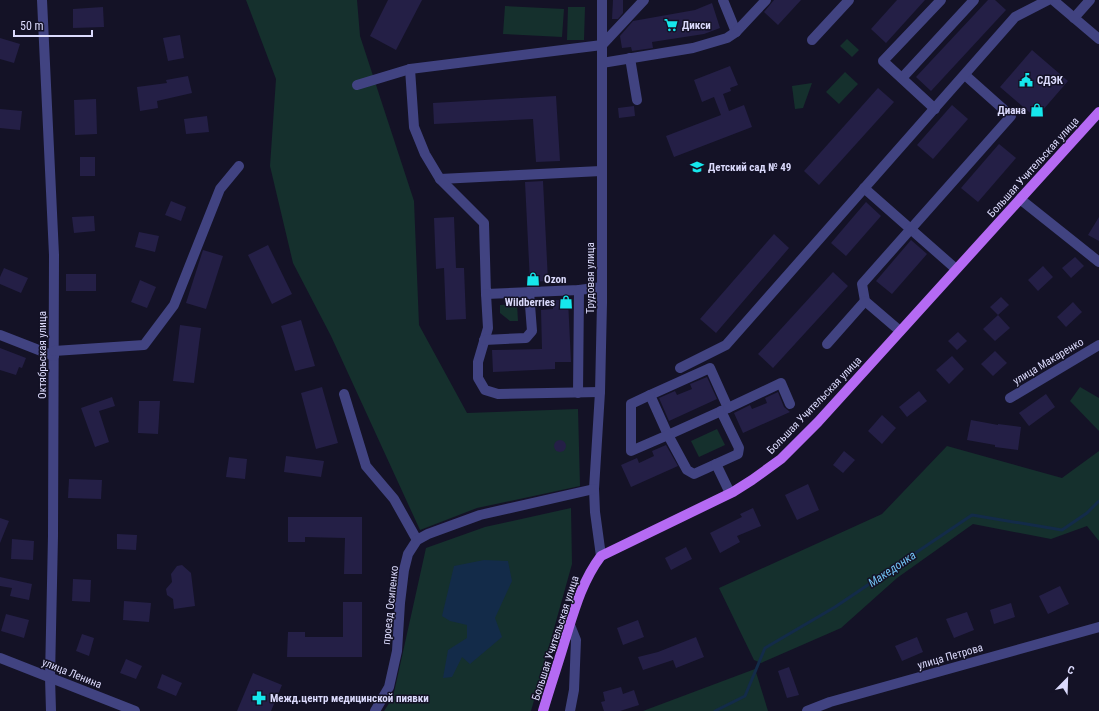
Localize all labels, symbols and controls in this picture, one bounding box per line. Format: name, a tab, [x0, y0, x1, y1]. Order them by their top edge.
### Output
scale bar	[14, 12, 92, 38]
supermarket icon: Дикси	[663, 17, 679, 33]
text: 50 m	[20, 19, 44, 33]
place label: Дикси	[682, 19, 711, 32]
public building icon: СДЭК	[1018, 72, 1034, 88]
place label: СДЭК	[1037, 74, 1064, 87]
shop icon: Диана	[1029, 102, 1045, 118]
place label: Диана	[997, 104, 1026, 117]
street label: Большая Учительская улица	[985, 115, 1082, 220]
school or university icon: Детский сад № 49	[689, 159, 705, 175]
place label: Детский сад № 49	[708, 161, 791, 174]
street label: Трудовая улица	[584, 242, 597, 314]
shop icon: Ozon	[525, 271, 541, 287]
place label: Ozon	[544, 273, 566, 286]
shop icon: Wildberries	[558, 294, 574, 310]
place label: Wildberries	[505, 296, 555, 309]
street label: Октябрьская улица	[36, 311, 49, 399]
street label: улица Макаренко	[1011, 335, 1086, 388]
street label: Большая Учительская улица	[764, 354, 864, 457]
water label: Македонка	[865, 548, 919, 590]
street label: проезд Осипенко	[380, 564, 401, 645]
street label: Большая Учительская улица	[529, 574, 582, 702]
street label: улица Петрова	[916, 641, 984, 672]
street label: улица Ленина	[40, 656, 104, 691]
north arrow	[1047, 659, 1087, 699]
text: С	[1065, 663, 1076, 677]
pharmacy icon: Межд.центр медицинской пиявки	[251, 690, 267, 706]
place label: Межд.центр медицинской пиявки	[270, 692, 429, 705]

